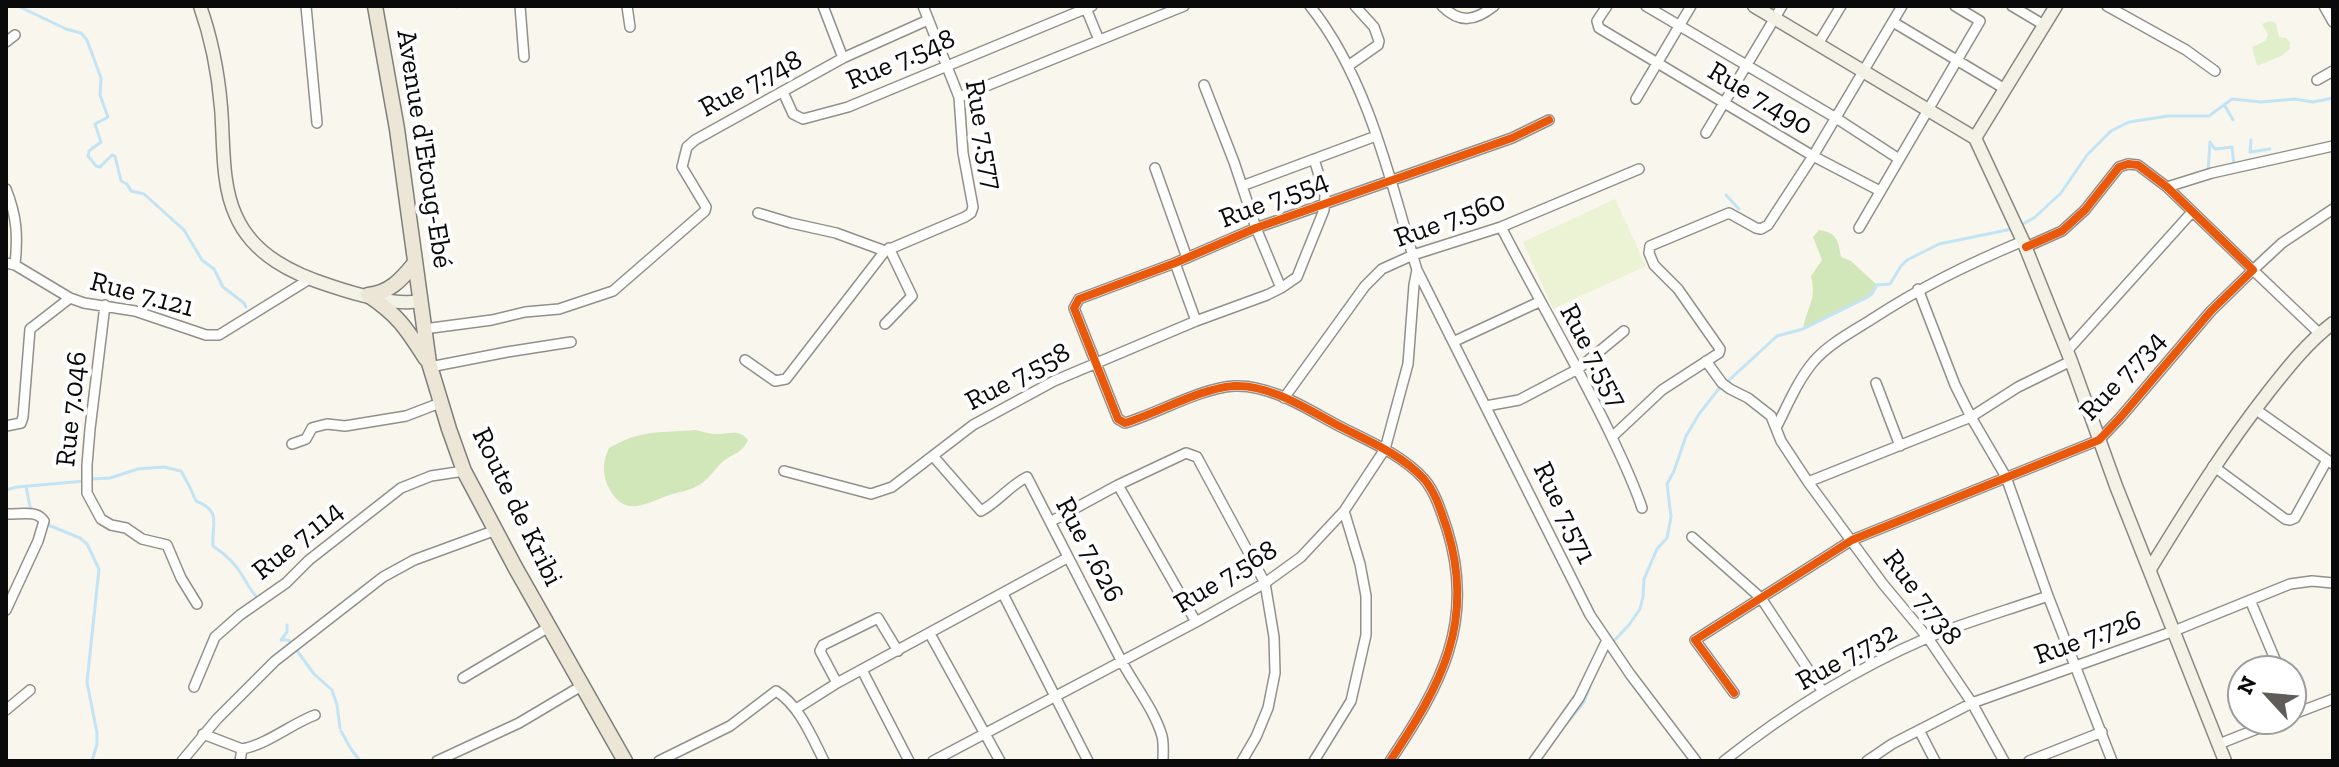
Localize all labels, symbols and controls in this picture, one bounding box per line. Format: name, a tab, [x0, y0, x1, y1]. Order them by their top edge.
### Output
street label: Rue 7.548	[842, 22, 960, 98]
street label: Avenue d'Etoug-Ebé	[389, 27, 459, 271]
street label: Rue 7.748	[694, 43, 808, 125]
street label: Rue 7.490	[1701, 55, 1819, 143]
street label: Rue 7.577	[957, 77, 1009, 193]
street label: Rue 7.554	[1215, 164, 1333, 236]
street label: Rue 7.560	[1390, 184, 1510, 256]
street label: Rue 7.121	[86, 265, 198, 325]
street label: Rue 7.557	[1552, 299, 1634, 413]
street label: Rue 7.734	[2073, 324, 2173, 428]
street label: Rue 7.558	[960, 335, 1076, 419]
street label: Rue 7.046	[49, 350, 95, 468]
street label: Route de Kribi	[464, 422, 570, 592]
street label: Rue 7.571	[1525, 457, 1603, 569]
street label: Rue 7.626	[1047, 492, 1131, 608]
street label: Rue 7.114	[246, 494, 350, 588]
street label: Rue 7.568	[1168, 533, 1284, 621]
street label: Rue 7.738	[1875, 544, 1969, 652]
street label: Rue 7.726	[2030, 603, 2146, 673]
street label: Rue 7.732	[1791, 616, 1903, 698]
north arrow	[2227, 655, 2307, 735]
text: N	[2231, 672, 2263, 699]

